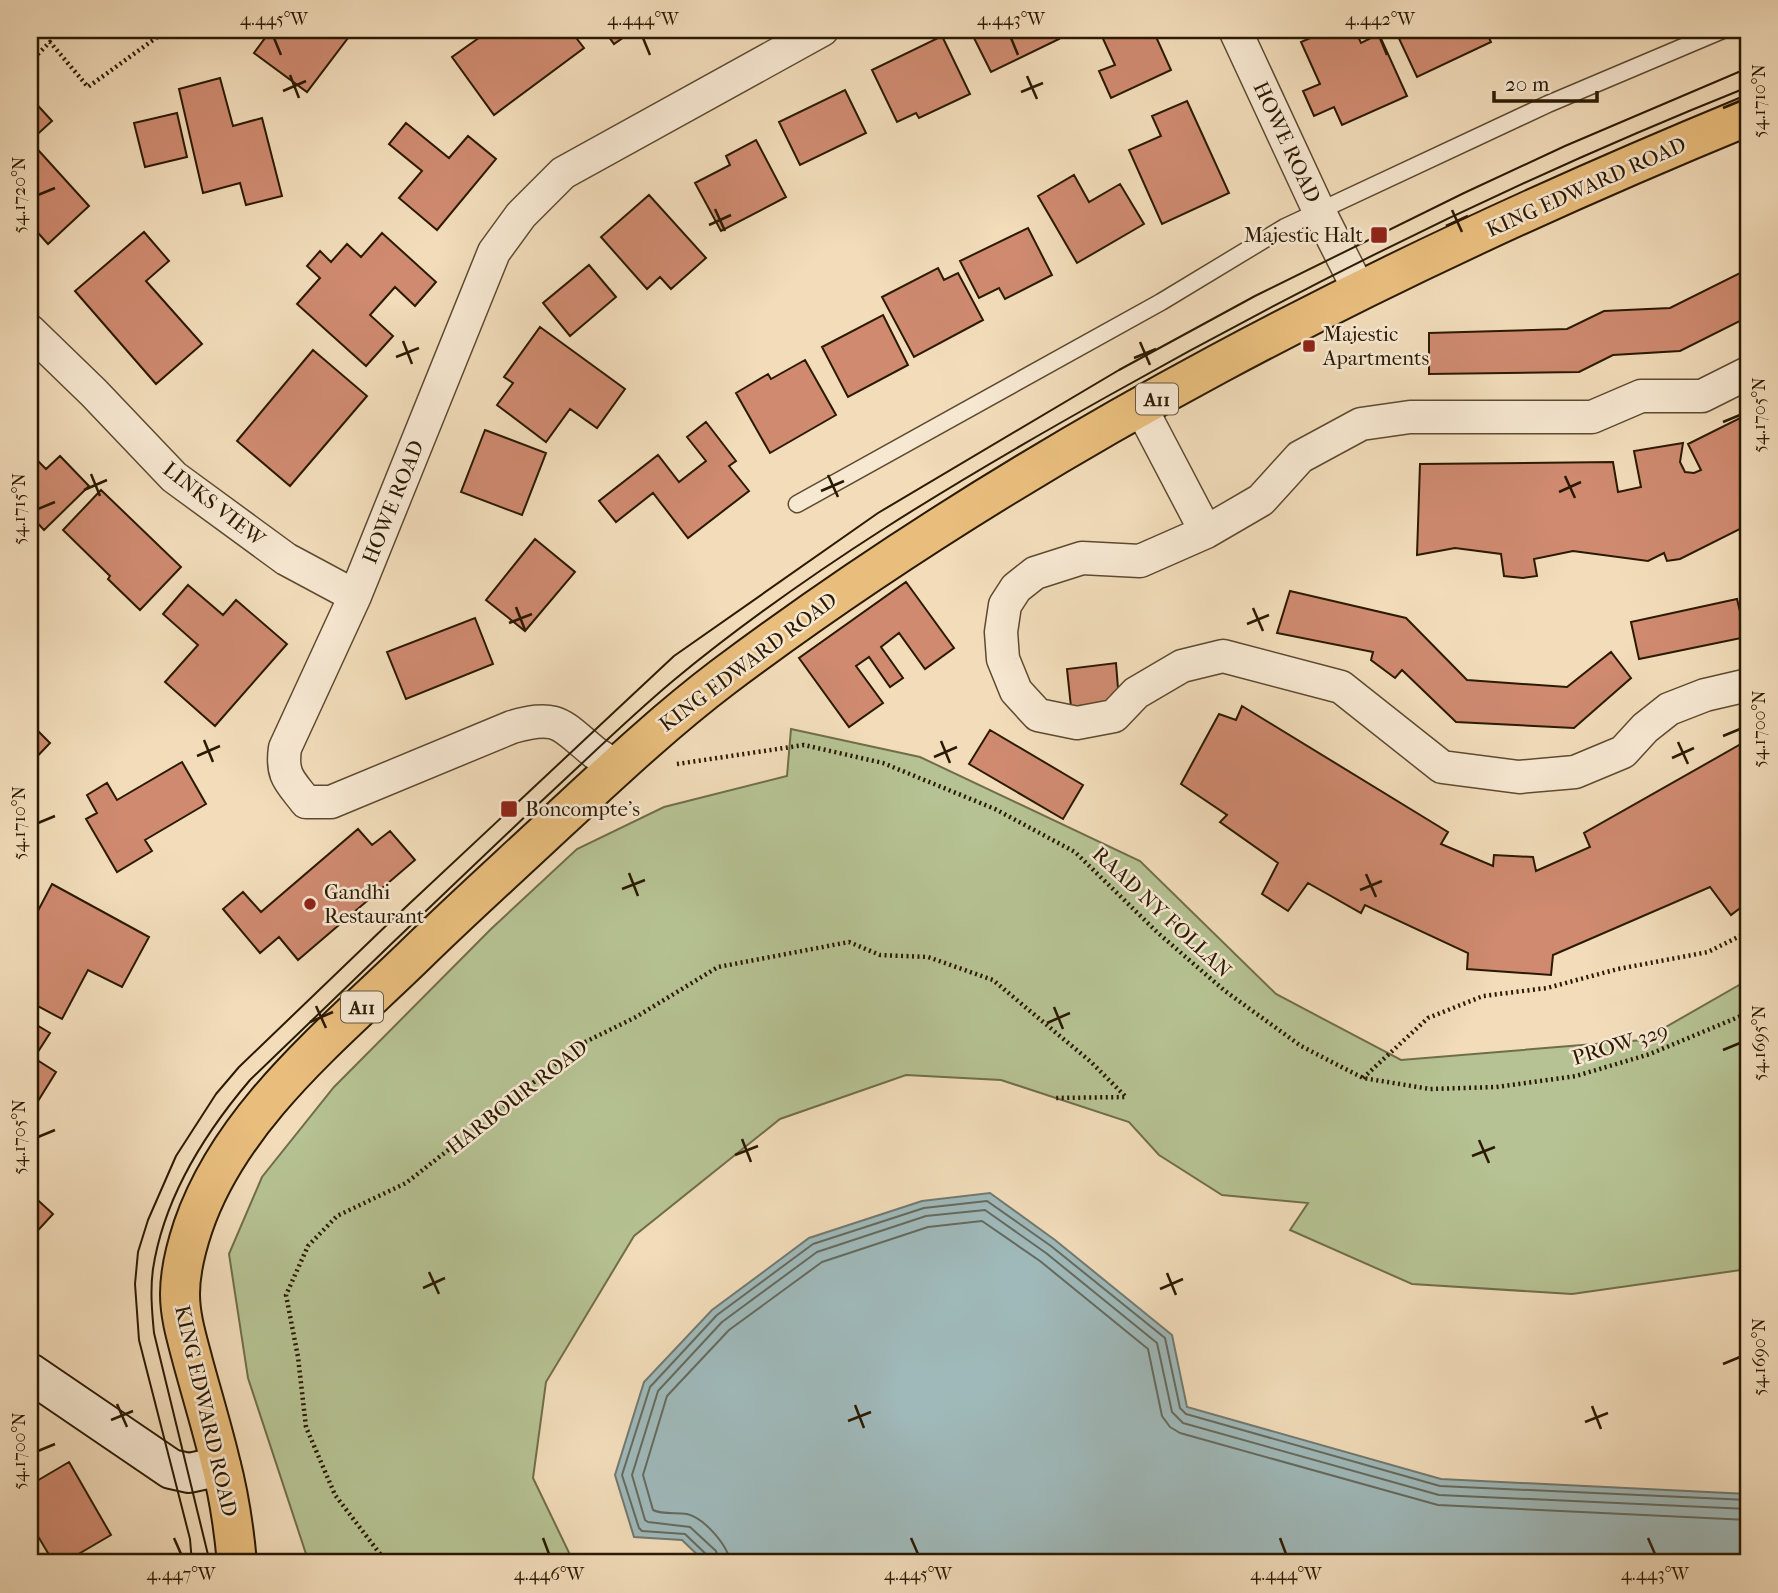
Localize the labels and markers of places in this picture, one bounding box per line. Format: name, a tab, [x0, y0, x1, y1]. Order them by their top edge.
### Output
place label: Majestic Halt	[1244, 223, 1363, 247]
marker: Majestic Halt	[1369, 225, 1389, 245]
place label: Majestic Apartments	[1322, 322, 1430, 370]
marker: Majestic Apartments	[1301, 338, 1317, 354]
place label: Boncompte's	[525, 797, 640, 821]
marker: Boncompte's	[499, 799, 519, 819]
place label: Gandhi Restaurant	[324, 880, 425, 928]
marker: Gandhi Restaurant	[302, 896, 318, 912]

